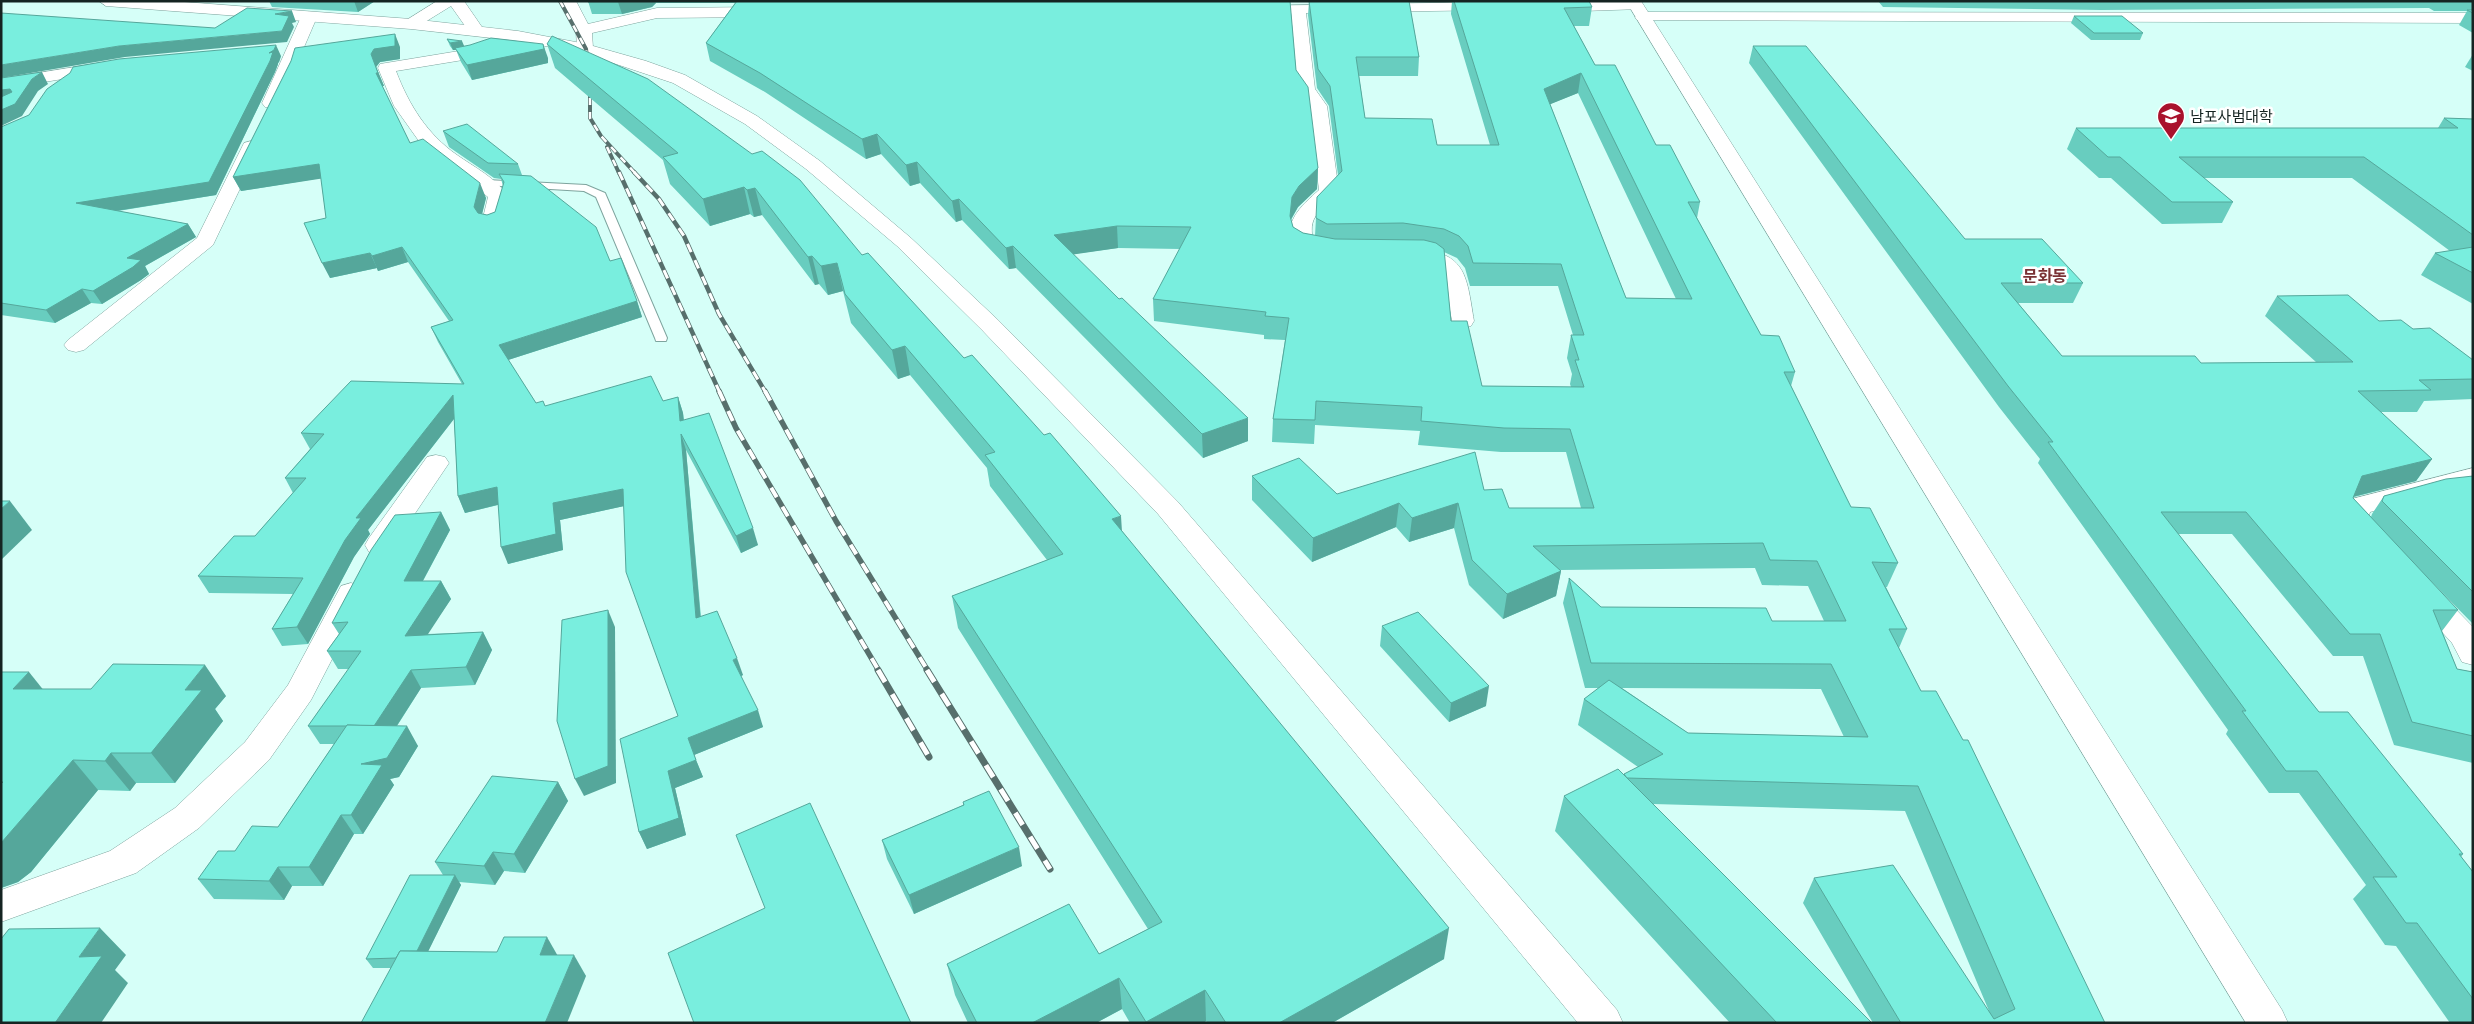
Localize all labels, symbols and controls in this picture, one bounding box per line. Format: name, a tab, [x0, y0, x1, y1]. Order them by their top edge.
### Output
school or university icon: 남포사범대학	[2156, 101, 2186, 140]
place label: 남포사범대학	[2190, 107, 2273, 125]
district label: 문화동	[2023, 266, 2067, 285]

